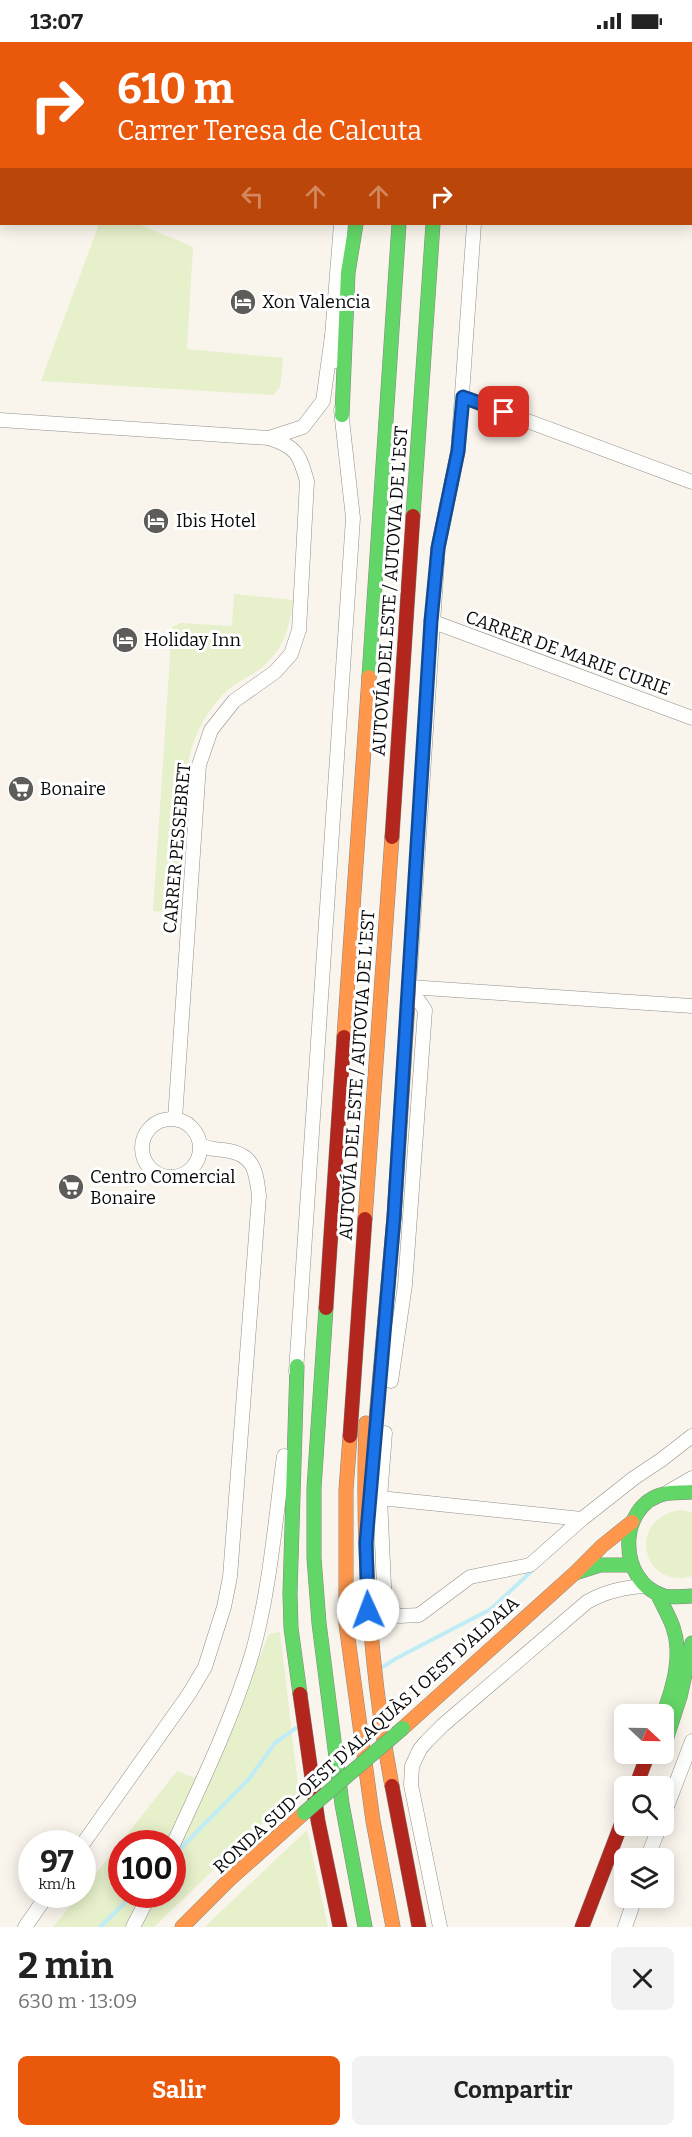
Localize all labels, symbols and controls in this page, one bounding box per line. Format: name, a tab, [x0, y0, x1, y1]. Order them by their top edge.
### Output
text: 13:07	[30, 8, 83, 35]
text: 610 m	[117, 64, 234, 114]
icon: right	[18, 66, 96, 144]
text: Carrer Teresa de Calcuta	[117, 115, 422, 147]
icon: left	[236, 180, 269, 213]
icon: ahead	[299, 180, 332, 213]
icon: ahead	[362, 180, 395, 213]
icon: right	[425, 180, 458, 213]
hotel icon: Xon Valencia	[228, 287, 258, 317]
place label: Xon Valencia	[262, 291, 370, 313]
pin	[478, 386, 529, 437]
icon: arrive	[487, 395, 520, 428]
street label: AUTOVÍA DEL ESTE / AUTOVIA DE L'EST	[366, 425, 413, 757]
hotel icon: Ibis Hotel	[141, 506, 171, 536]
place label: Ibis Hotel	[176, 510, 256, 532]
street label: CARRER DE MARIE CURIE	[463, 606, 673, 700]
hotel icon: Holiday Inn	[110, 625, 140, 655]
place label: Holiday Inn	[144, 629, 242, 651]
street label: CARRER PESSEBRET	[159, 761, 195, 934]
supermarket icon: Bonaire	[6, 774, 36, 804]
place label: Bonaire	[40, 778, 106, 800]
street label: AUTOVÍA DEL ESTE / AUTOVIA DE L'EST	[333, 909, 380, 1241]
place label: Centro Comercial Bonaire	[90, 1166, 236, 1209]
supermarket icon: Centro Comercial Bonaire	[56, 1172, 86, 1202]
position arrow	[336, 1578, 400, 1642]
street label: RONDA SUD-OEST D'ALAQUÀS I OEST D'ALDAIA	[209, 1592, 523, 1878]
north arrow	[614, 1704, 674, 1764]
map controls	[614, 1704, 674, 1908]
button: search	[614, 1776, 674, 1836]
speed limit sign: 100	[108, 1830, 186, 1908]
text: 97	[40, 1844, 74, 1880]
button: layers	[614, 1848, 674, 1908]
text: km/h	[38, 1875, 76, 1893]
text: 2 min	[18, 1944, 114, 1988]
button: close	[611, 1947, 674, 2010]
text: 630 m · 13:09	[18, 1989, 137, 2013]
button: Salir	[18, 2056, 340, 2125]
button: Compartir	[352, 2056, 674, 2125]

